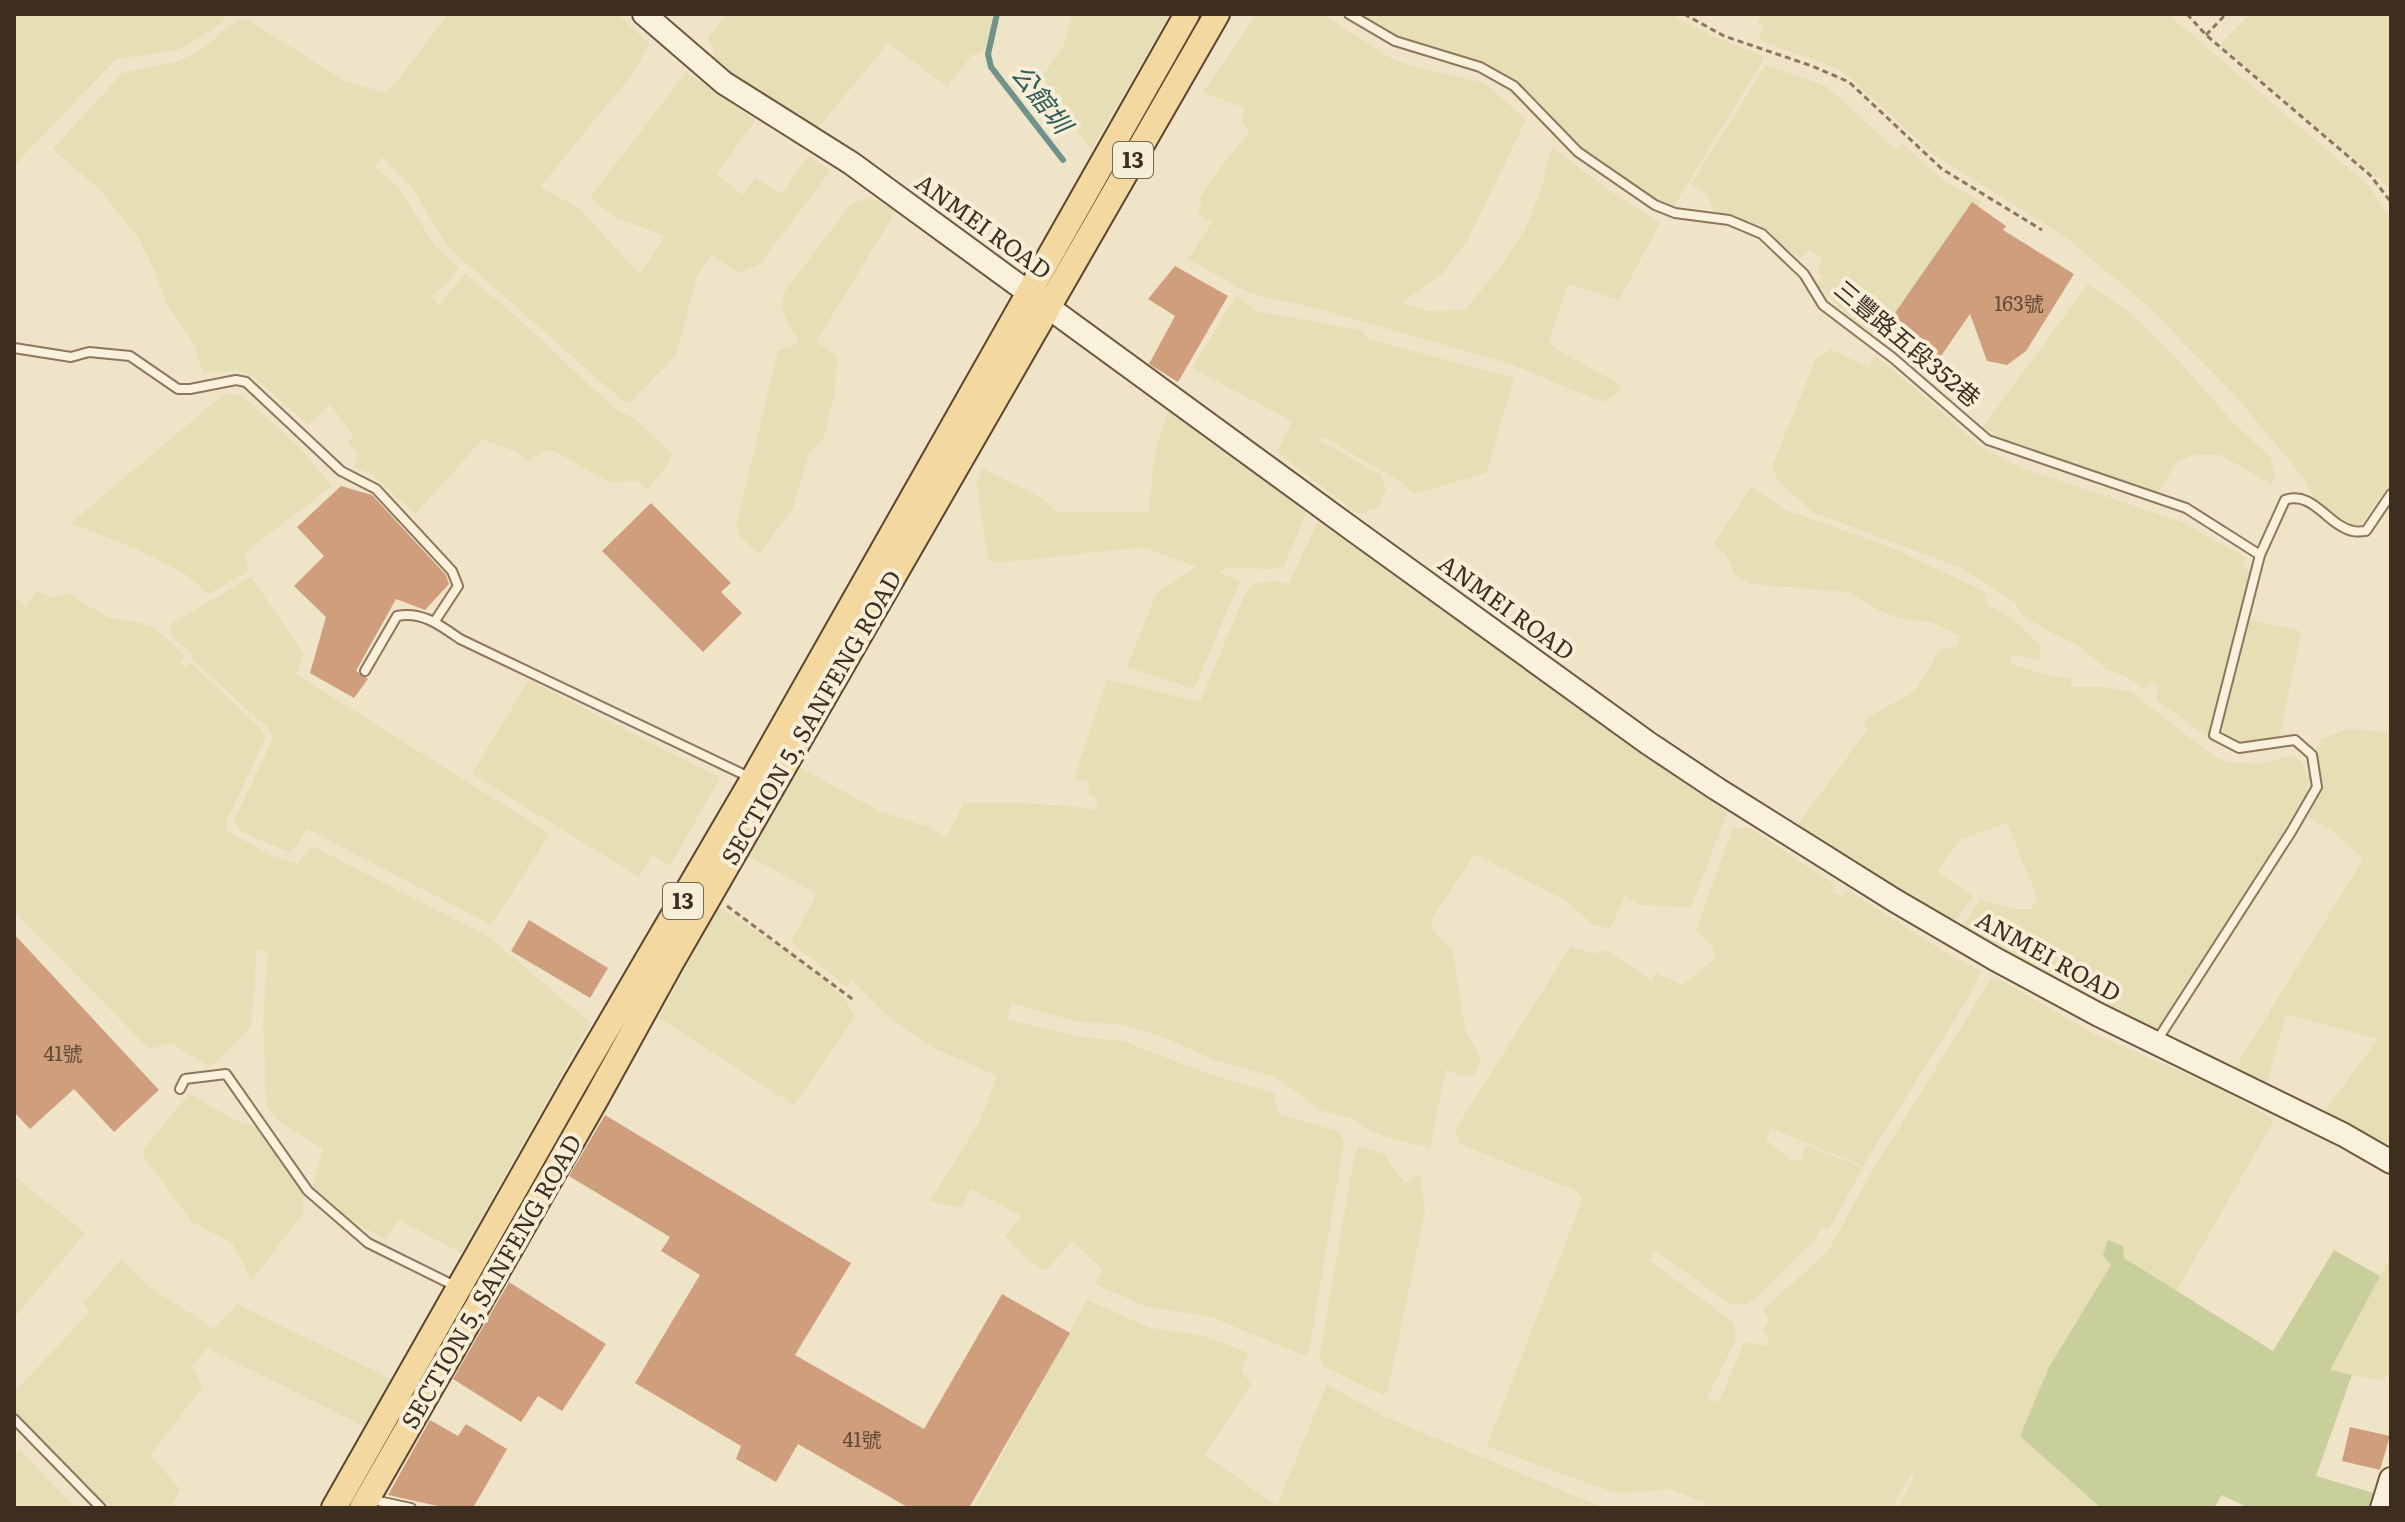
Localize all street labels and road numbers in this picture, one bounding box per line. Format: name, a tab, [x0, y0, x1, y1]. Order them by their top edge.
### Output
road number: 13	[1113, 142, 1153, 178]
street label: ANMEI ROAD	[909, 164, 1060, 286]
street label: 三豐路五段352巷	[1828, 271, 1989, 414]
street label: ANMEI ROAD	[1432, 545, 1583, 667]
street label: SECTION 5, SANFENG ROAD	[711, 563, 909, 871]
road number: 13	[663, 883, 703, 919]
street label: ANMEI ROAD	[1970, 901, 2128, 1009]
street label: SECTION 5, SANFENG ROAD	[391, 1127, 589, 1435]

